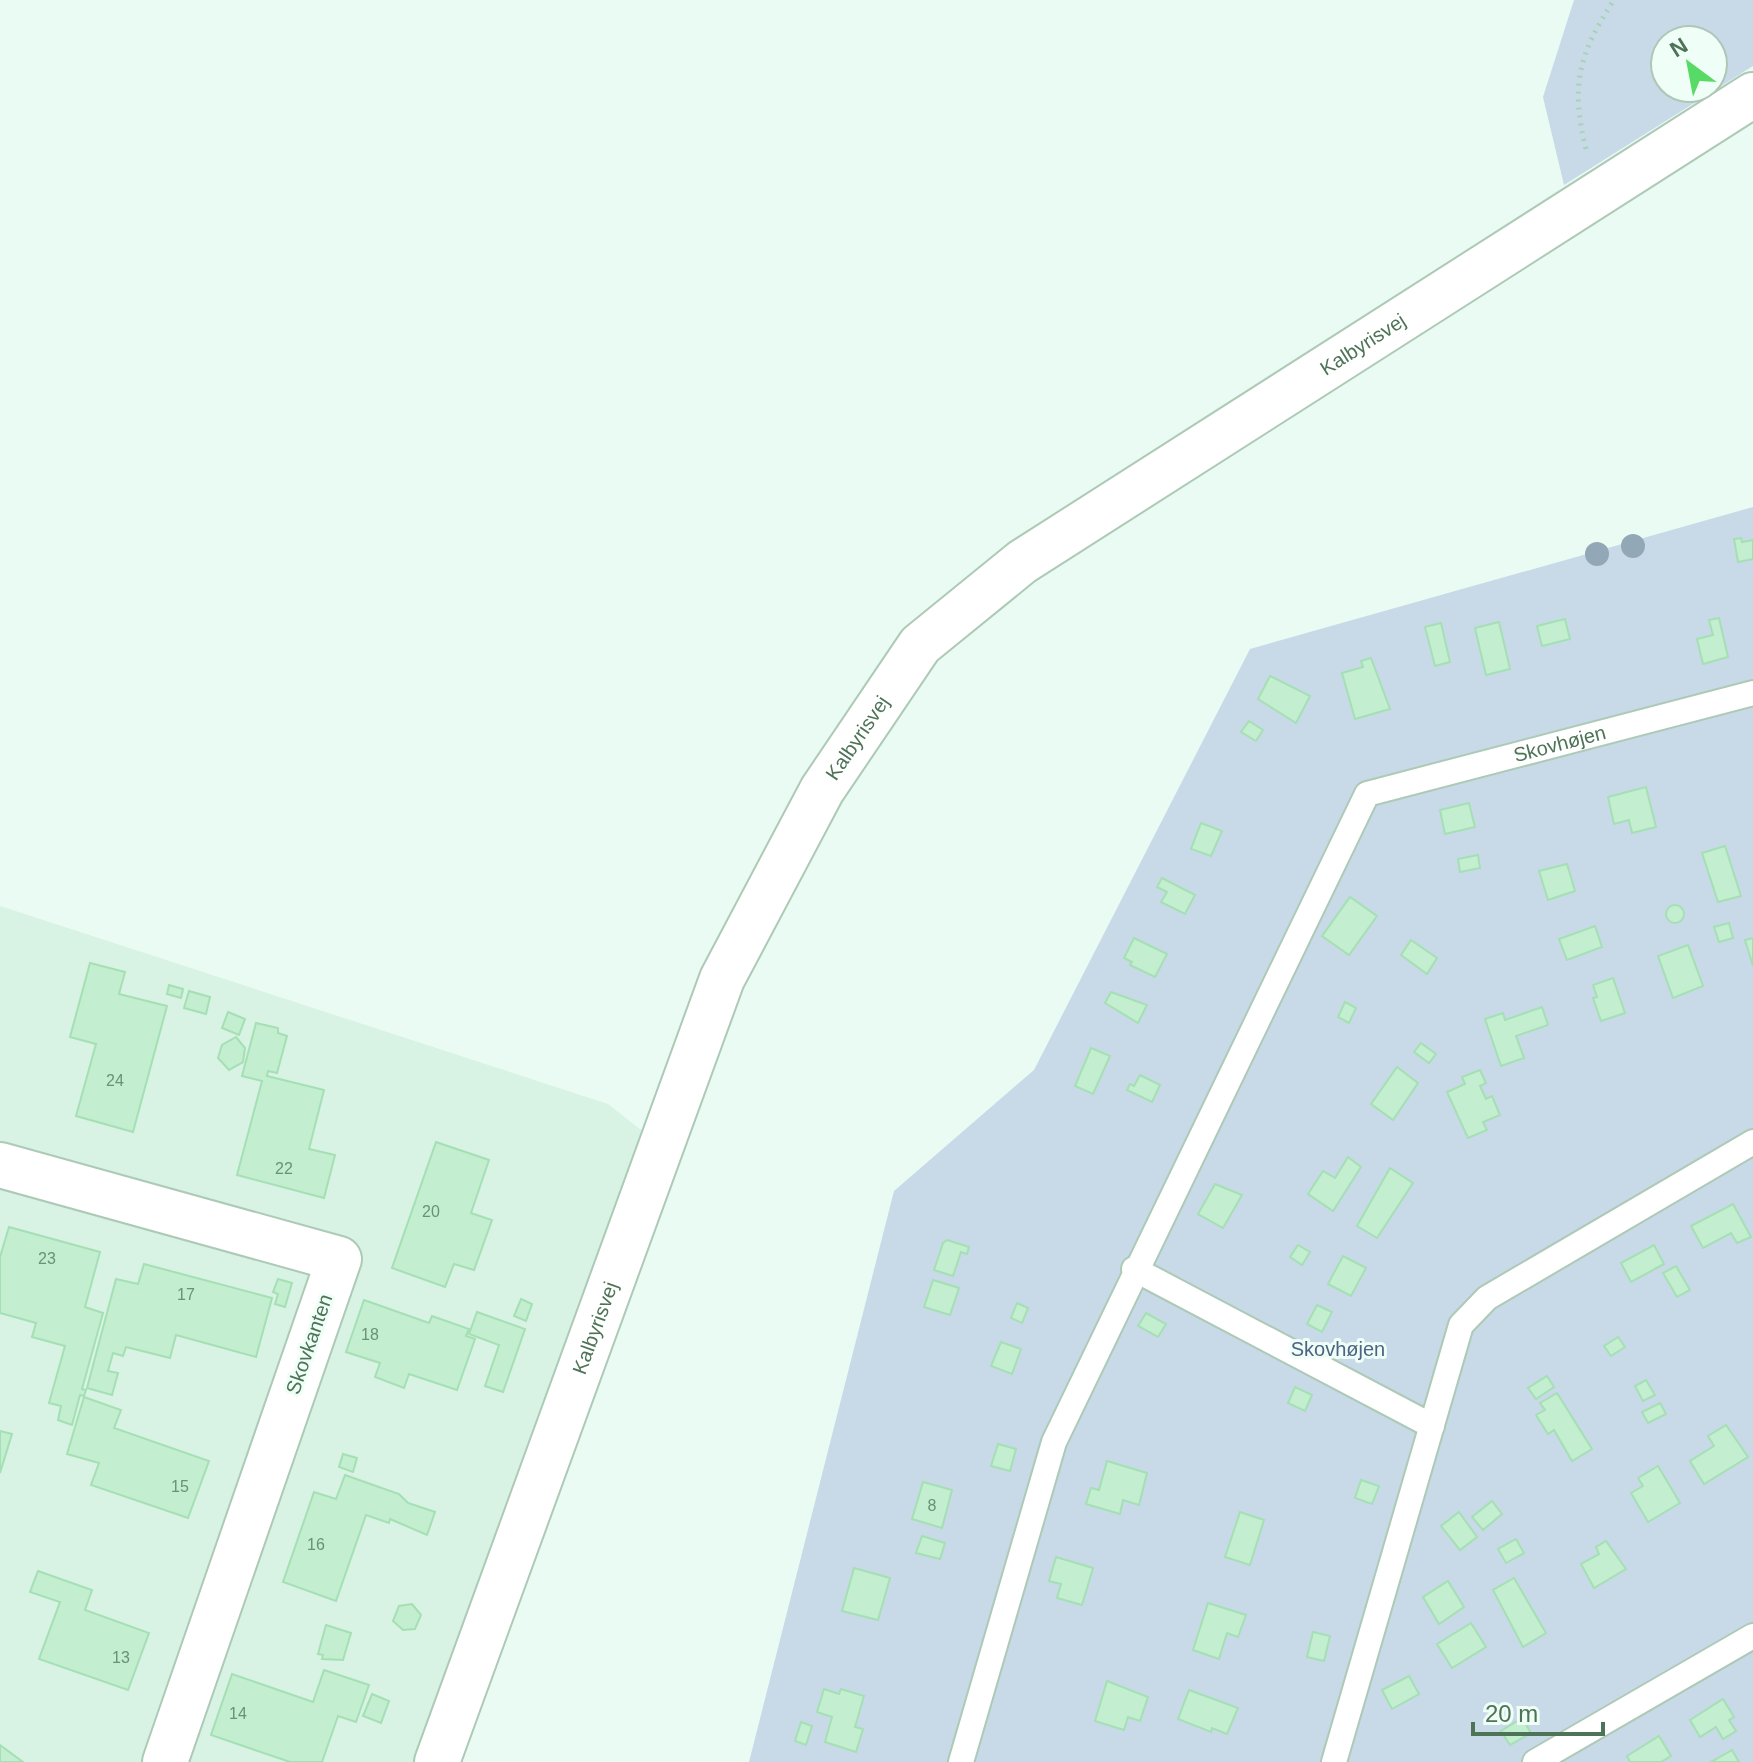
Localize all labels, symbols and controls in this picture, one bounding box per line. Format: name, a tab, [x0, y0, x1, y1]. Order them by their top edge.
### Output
north arrow	[1649, 24, 1729, 104]
text: N	[1665, 33, 1692, 62]
street label: Kalbyrisvej	[1316, 309, 1409, 380]
street label: Kalbyrisvej	[821, 692, 893, 784]
street label: Skovhøjen	[1511, 721, 1608, 766]
house number: 24	[106, 1072, 124, 1089]
house number: 22	[275, 1160, 293, 1177]
house number: 20	[422, 1203, 440, 1220]
house number: 23	[38, 1250, 56, 1267]
street label: Kalbyrisvej	[568, 1279, 622, 1377]
house number: 17	[177, 1286, 195, 1303]
street label: Skovkanten	[282, 1291, 336, 1397]
house number: 18	[361, 1326, 379, 1343]
park label: Skovhøjen	[1291, 1338, 1385, 1360]
house number: 15	[171, 1478, 189, 1495]
house number: 8	[928, 1497, 937, 1514]
house number: 16	[307, 1536, 325, 1553]
house number: 13	[112, 1649, 130, 1666]
scale bar	[1473, 1686, 1603, 1736]
text: 20 m	[1485, 1700, 1538, 1727]
house number: 14	[229, 1705, 247, 1722]

